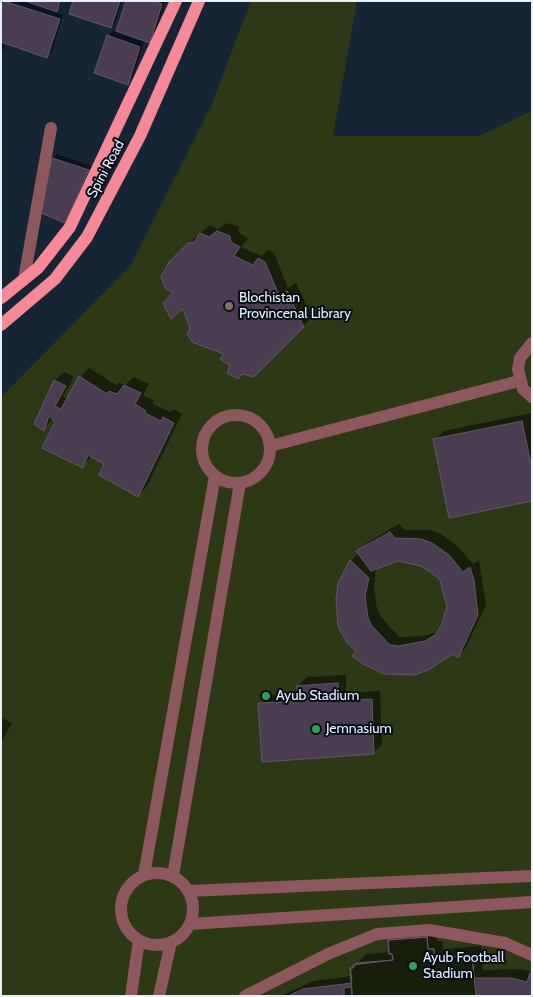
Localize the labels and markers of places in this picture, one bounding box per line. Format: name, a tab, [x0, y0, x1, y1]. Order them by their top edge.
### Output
place label: Blochistan Provincenal Library	[239, 290, 351, 322]
marker: Blochistan Provincenal Library	[223, 300, 235, 312]
place label: Ayub Stadium	[276, 688, 359, 704]
marker: Ayub Stadium	[260, 690, 272, 702]
place label: Jemnasium	[326, 721, 392, 737]
marker: Jemnasium	[310, 723, 322, 735]
place label: Ayub Football Stadium	[423, 950, 504, 982]
marker: Ayub Football Stadium	[407, 960, 419, 972]

